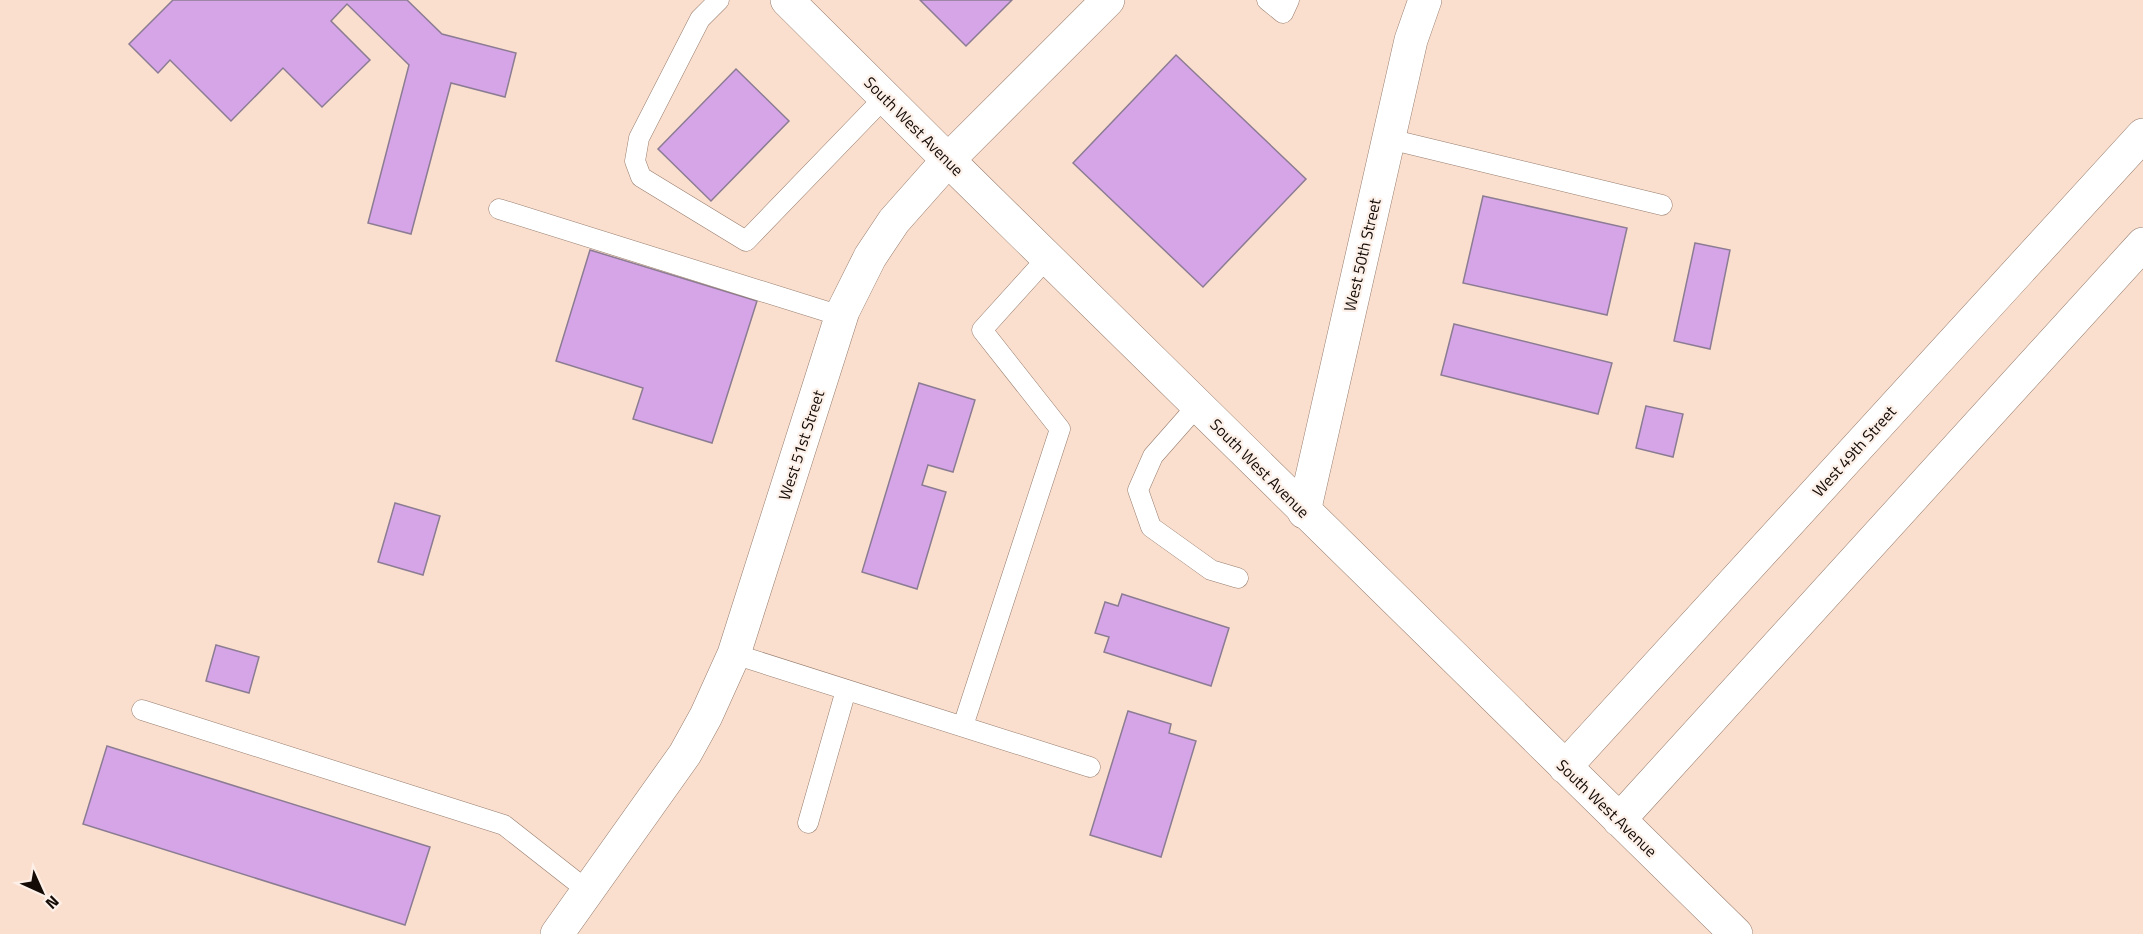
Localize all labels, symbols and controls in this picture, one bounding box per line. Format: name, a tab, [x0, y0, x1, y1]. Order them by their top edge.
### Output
street label: South West Avenue	[859, 71, 969, 181]
street label: West 50th Street	[1337, 196, 1387, 314]
street label: West 51st Street	[772, 387, 830, 503]
street label: West 49th Street	[1806, 400, 1902, 502]
street label: South West Avenue	[1205, 413, 1315, 523]
street label: South West Avenue	[1551, 754, 1663, 862]
north arrow	[12, 862, 72, 922]
text: N	[40, 890, 65, 915]

